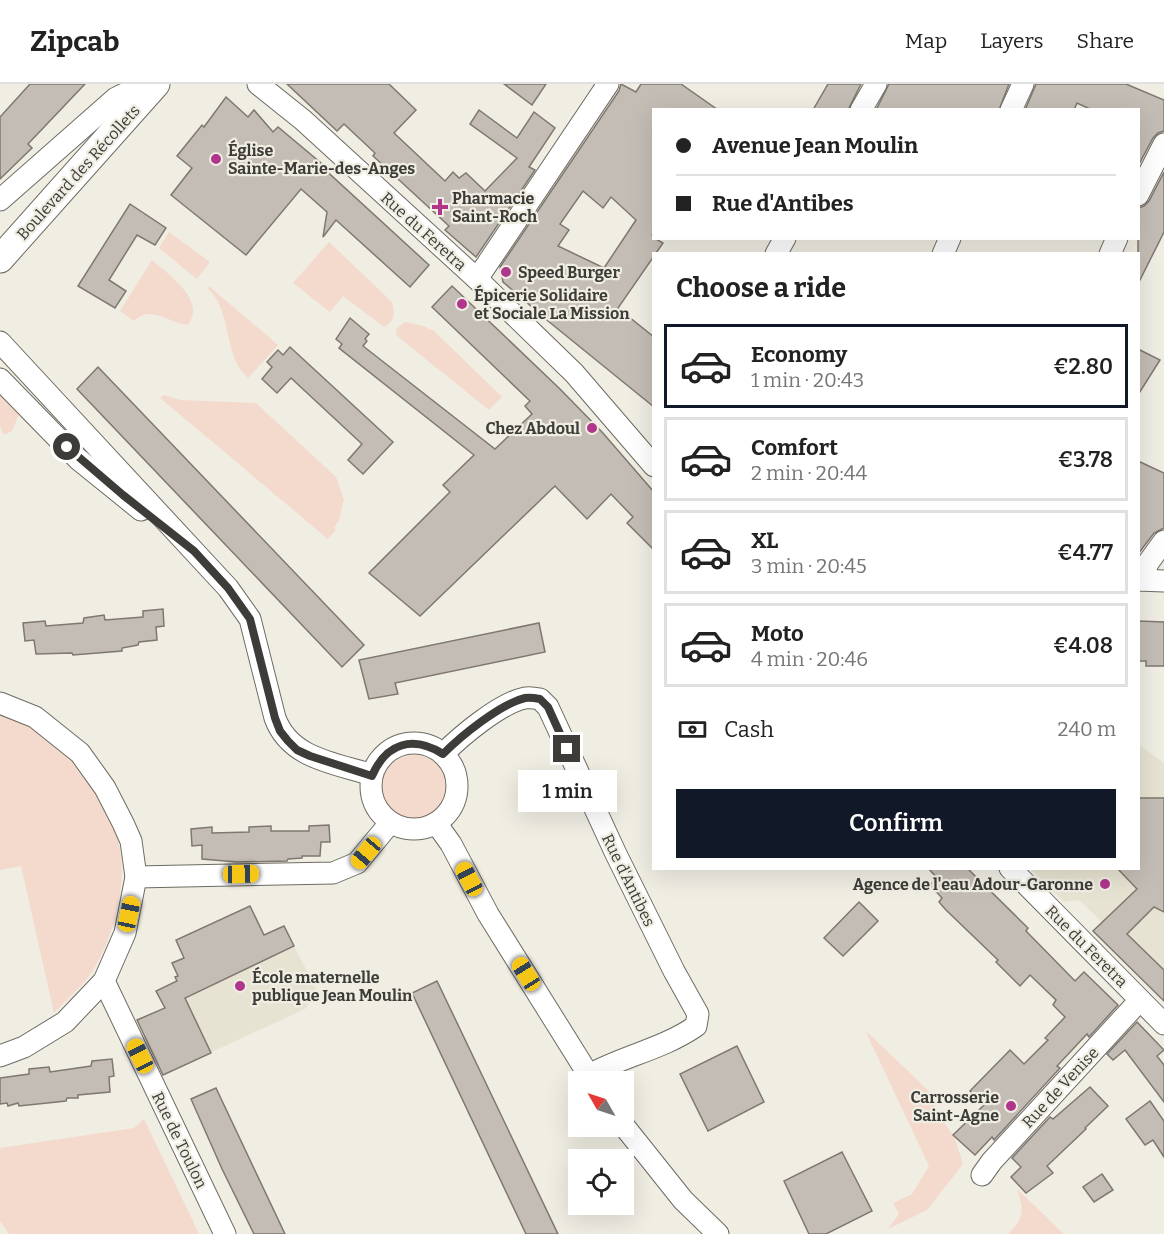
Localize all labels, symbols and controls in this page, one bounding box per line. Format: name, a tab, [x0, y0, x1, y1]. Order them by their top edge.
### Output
text: Zipcab	[30, 25, 119, 58]
text: Map	[905, 28, 947, 54]
text: Layers	[980, 28, 1044, 54]
text: Share	[1077, 28, 1134, 54]
street label: Boulevard des Récollets	[13, 101, 144, 244]
text: Avenue Jean Moulin	[712, 132, 918, 159]
place label: Église Sainte-Marie-des-Anges	[228, 139, 415, 178]
marker: Église Sainte-Marie-des-Anges	[209, 152, 223, 166]
street label: Rue du Feretra	[377, 188, 470, 275]
place label: Pharmacie Saint-Roch	[452, 189, 537, 226]
text: Rue d'Antibes	[712, 190, 854, 217]
marker: Pharmacie Saint-Roch	[433, 200, 447, 214]
place label: Speed Burger	[518, 263, 620, 282]
marker: Speed Burger	[499, 265, 513, 279]
text: Choose a ride	[676, 272, 846, 304]
place label: Épicerie Solidaire et Sociale La Mission	[474, 284, 630, 323]
marker: Épicerie Solidaire et Sociale La Mission	[455, 297, 469, 311]
icon: car	[679, 339, 733, 393]
text: Economy	[751, 341, 847, 368]
text: €2.80	[1053, 353, 1113, 380]
text: 1 min · 20:43	[751, 368, 864, 392]
place label: Chez Abdoul	[486, 419, 580, 438]
marker: Chez Abdoul	[585, 421, 599, 435]
icon: car	[679, 432, 733, 486]
route start	[53, 433, 80, 460]
text: Comfort	[751, 434, 838, 461]
text: €3.78	[1058, 446, 1113, 473]
text: 2 min · 20:44	[751, 461, 867, 485]
icon: car	[679, 525, 733, 579]
text: XL	[751, 527, 778, 554]
text: €4.77	[1057, 539, 1113, 566]
text: 3 min · 20:45	[751, 554, 867, 578]
icon: car	[679, 618, 733, 672]
text: Moto	[751, 620, 804, 647]
text: €4.08	[1053, 632, 1113, 659]
text: 4 min · 20:46	[751, 647, 868, 671]
icon: cash	[676, 713, 709, 746]
text: Cash	[724, 716, 774, 743]
text: 240 m	[1058, 717, 1116, 741]
route end	[553, 735, 580, 762]
callout: 1 min	[518, 770, 616, 812]
text: 1 min	[542, 779, 593, 803]
button: Confirm	[676, 789, 1116, 858]
street label: Rue d'Antibes	[598, 831, 659, 930]
car	[348, 833, 384, 873]
car	[453, 859, 485, 899]
car	[223, 865, 259, 883]
place label: Agence de l'eau Adour-Garonne	[853, 875, 1093, 894]
marker: Agence de l'eau Adour-Garonne	[1098, 877, 1112, 891]
car	[116, 895, 142, 933]
street label: Rue du Feretra	[1042, 901, 1132, 992]
car	[509, 954, 543, 994]
place label: École maternelle publique Jean Moulin	[252, 966, 413, 1005]
marker: École maternelle publique Jean Moulin	[233, 979, 247, 993]
car	[124, 1036, 156, 1076]
street label: Rue de Venise	[1018, 1043, 1103, 1132]
north arrow	[568, 1071, 634, 1137]
map controls	[568, 1071, 634, 1215]
place label: Carrosserie Saint-Agne	[910, 1088, 999, 1125]
street label: Rue de Toulon	[148, 1089, 211, 1192]
marker: Carrosserie Saint-Agne	[1004, 1099, 1018, 1113]
button: locate	[568, 1149, 634, 1215]

